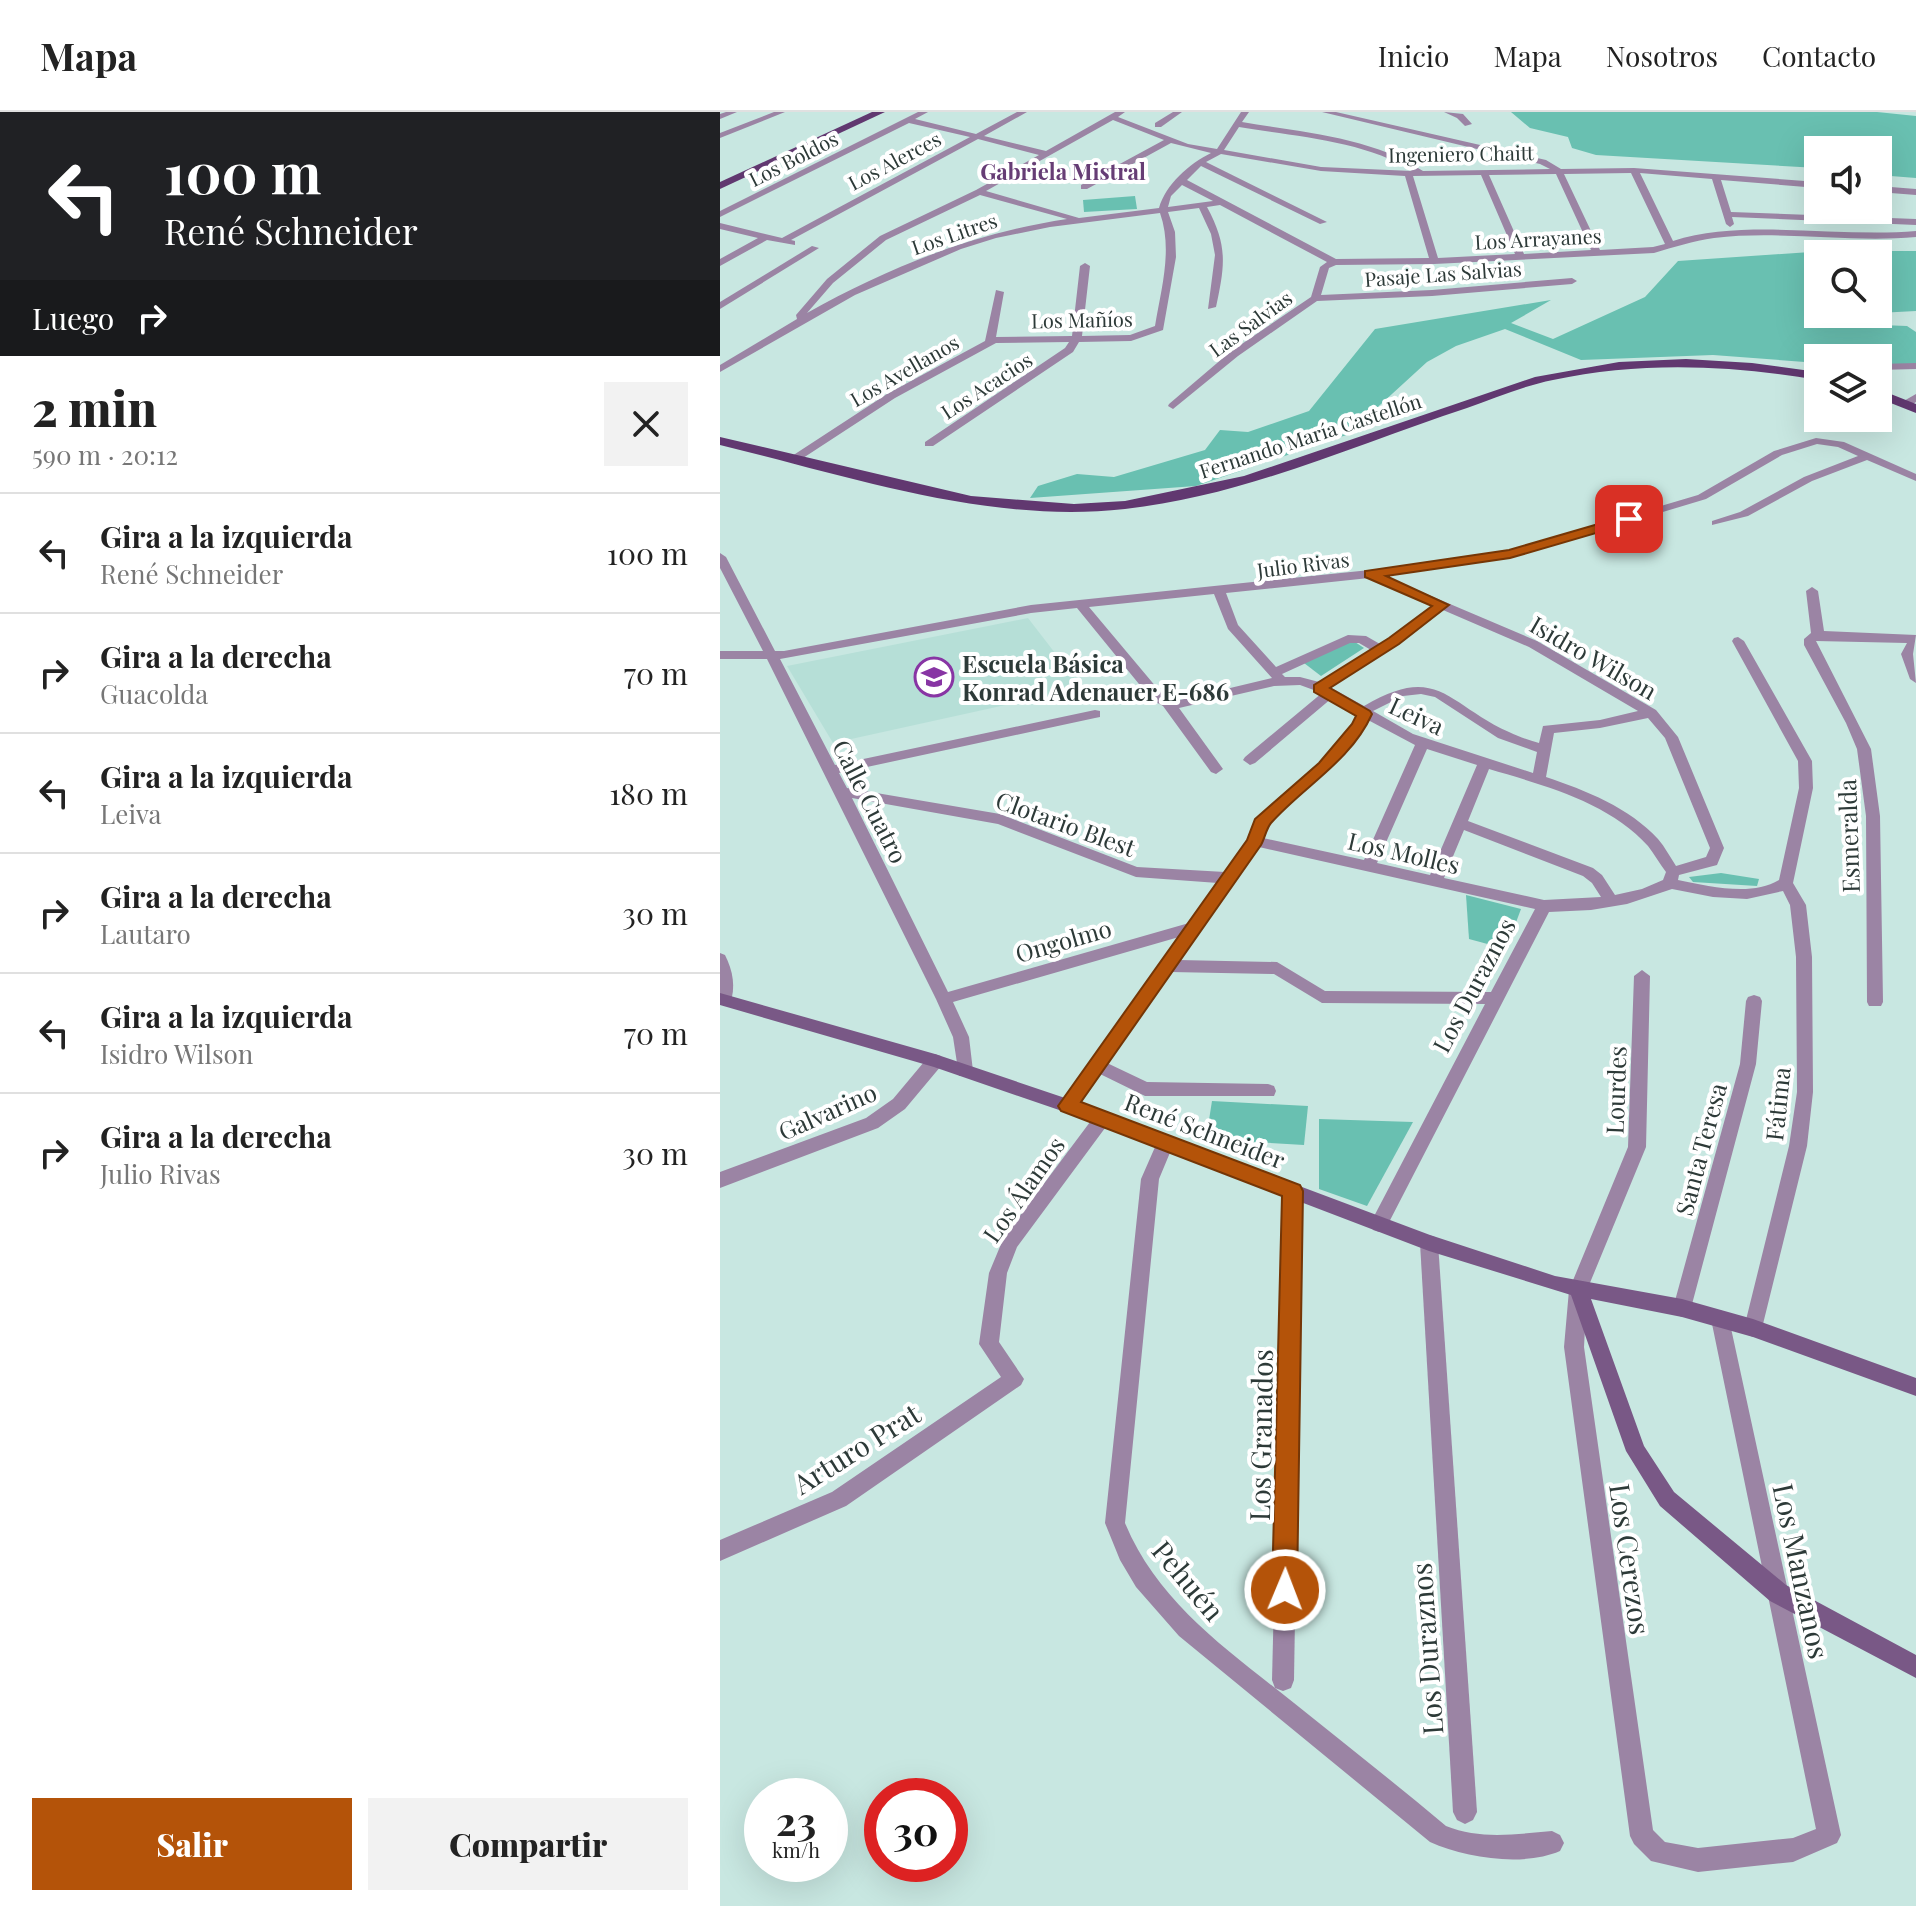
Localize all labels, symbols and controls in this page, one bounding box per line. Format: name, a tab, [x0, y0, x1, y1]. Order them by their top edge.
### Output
text: Mapa	[40, 30, 137, 81]
text: Inicio	[1378, 37, 1449, 74]
text: Mapa	[1493, 37, 1562, 74]
text: Nosotros	[1606, 37, 1718, 74]
text: Contacto	[1762, 37, 1876, 74]
street label: Los Boldos	[744, 124, 842, 192]
street label: Los Alerces	[843, 124, 945, 196]
text: 100 m	[164, 134, 321, 209]
map controls	[1804, 136, 1892, 432]
button: sound	[1804, 136, 1892, 224]
street label: Ingeniero Chaitt	[1388, 138, 1535, 168]
icon: left	[32, 144, 136, 248]
district label: Gabriela Mistral	[980, 156, 1146, 186]
text: René Schneider	[164, 206, 418, 254]
street label: Los Litres	[908, 206, 1000, 260]
street label: Los Arrayanes	[1474, 221, 1602, 255]
button: search	[1804, 240, 1892, 328]
street label: Pasaje Las Salvias	[1363, 254, 1523, 292]
street label: Las Salvias	[1203, 284, 1297, 362]
icon: right	[130, 296, 174, 340]
text: Luego	[32, 298, 114, 338]
street label: Los Mañíos	[1031, 305, 1133, 333]
street label: Los Avellanos	[845, 328, 963, 412]
button: layers	[1804, 344, 1892, 432]
street label: Los Acacios	[935, 345, 1037, 425]
text: 2 min	[32, 375, 157, 439]
button: close	[604, 382, 688, 466]
street label: Fernando María Castellón	[1195, 386, 1425, 484]
text: 590 m · 20:12	[32, 437, 178, 472]
pin	[1595, 485, 1663, 553]
icon: arrive	[1607, 497, 1651, 541]
text: Gira a la izquierda	[100, 516, 353, 556]
icon: left	[32, 531, 76, 575]
text: 100 m	[607, 533, 688, 573]
street label: Julio Rivas	[1254, 545, 1351, 583]
text: René Schneider	[100, 556, 283, 591]
street label: Isidro Wilson	[1525, 608, 1663, 706]
text: Gira a la derecha	[100, 636, 332, 676]
place label: Escuela Básica Konrad Adenauer E-686	[962, 647, 1229, 707]
icon: right	[32, 651, 76, 695]
text: 70 m	[624, 653, 688, 693]
school or university icon: Escuela Básica Konrad Adenauer E-686	[913, 656, 955, 698]
text: Guacolda	[100, 676, 208, 711]
street label: Leiva	[1384, 688, 1450, 742]
street label: Calle Cuatro	[826, 734, 916, 868]
text: Gira a la izquierda	[100, 756, 353, 796]
icon: left	[32, 771, 76, 815]
text: 180 m	[609, 773, 688, 813]
street label: Esmeralda	[1830, 778, 1866, 894]
street label: Clotario Blest	[992, 783, 1141, 863]
text: Leiva	[100, 796, 162, 831]
street label: Los Molles	[1345, 824, 1463, 880]
text: Gira a la derecha	[100, 876, 332, 916]
icon: right	[32, 891, 76, 935]
text: 30 m	[622, 893, 688, 933]
street label: Ongolmo	[1011, 911, 1115, 969]
street label: Los Duraznos	[1424, 912, 1522, 1058]
text: Lautaro	[100, 916, 191, 951]
text: Gira a la izquierda	[100, 996, 353, 1036]
icon: left	[32, 1011, 76, 1055]
text: 70 m	[624, 1013, 688, 1053]
text: Isidro Wilson	[100, 1036, 253, 1071]
street label: Lourdes	[1597, 1045, 1633, 1135]
street label: Fátima	[1757, 1065, 1797, 1143]
street label: Galvarino	[773, 1075, 881, 1147]
street label: Santa Teresa	[1667, 1079, 1733, 1219]
street label: René Schneider	[1120, 1085, 1290, 1175]
text: Gira a la derecha	[100, 1116, 332, 1156]
street label: Los Álamos	[975, 1130, 1071, 1248]
icon: right	[32, 1131, 76, 1175]
text: 30 m	[622, 1133, 688, 1173]
text: Julio Rivas	[100, 1156, 221, 1191]
street label: Los Granados	[1240, 1349, 1280, 1521]
street label: Arturo Prat	[785, 1394, 927, 1502]
street label: Los Manzanos	[1765, 1480, 1839, 1662]
street label: Los Cerezos	[1602, 1481, 1660, 1637]
street label: Pehuén	[1145, 1532, 1234, 1628]
position arrow	[1243, 1548, 1327, 1632]
street label: Los Duraznos	[1402, 1562, 1450, 1736]
speed limit sign: 30	[864, 1778, 968, 1882]
text: 23	[776, 1793, 816, 1846]
button: Salir	[32, 1798, 352, 1890]
button: Compartir	[368, 1798, 688, 1890]
text: km/h	[772, 1836, 820, 1863]

